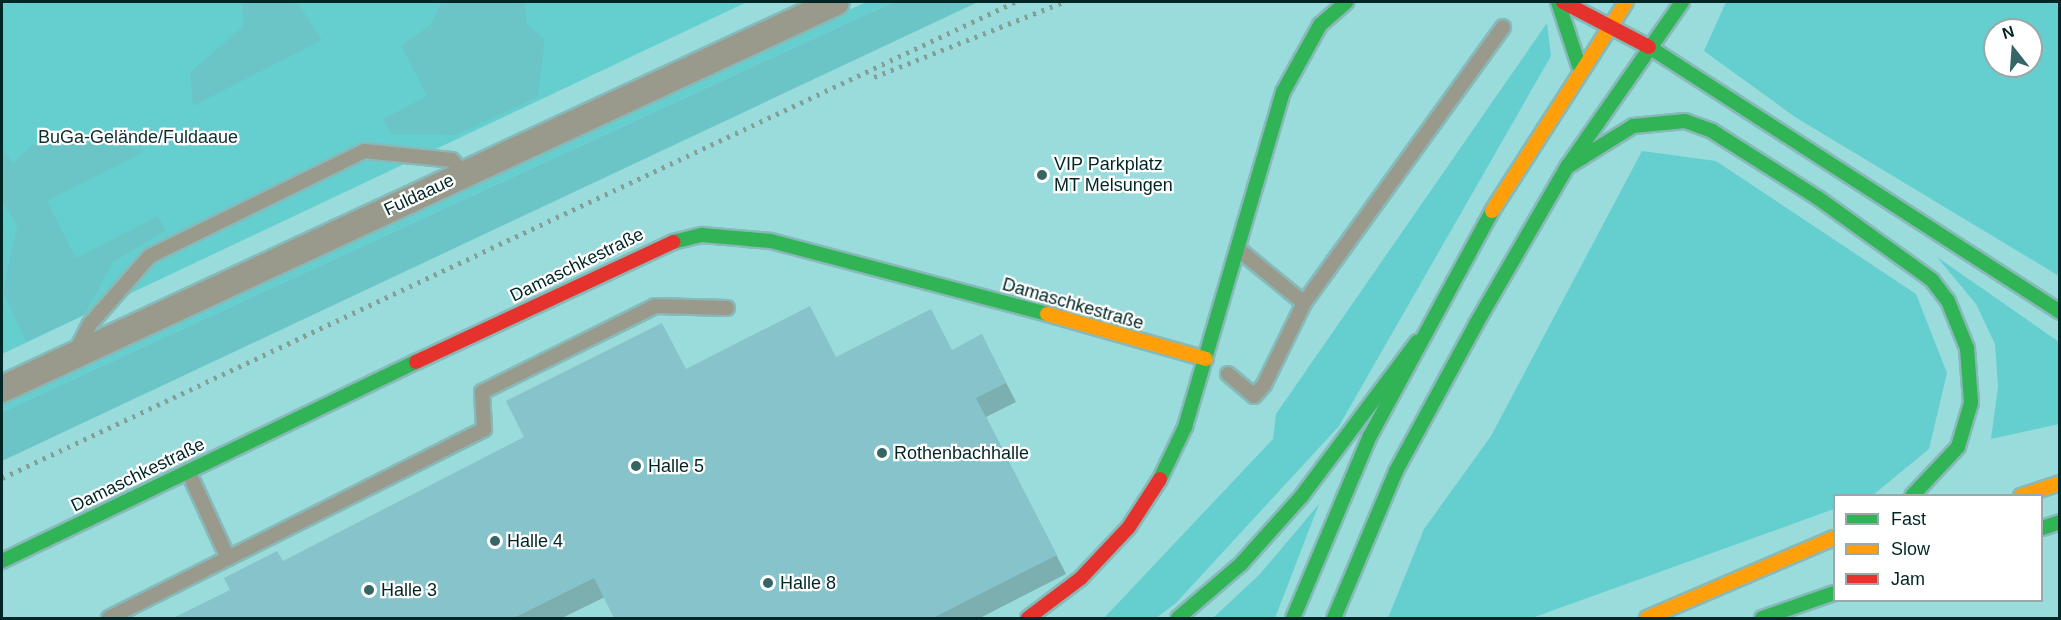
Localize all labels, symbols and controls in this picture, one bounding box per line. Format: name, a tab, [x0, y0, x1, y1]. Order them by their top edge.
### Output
north arrow	[1983, 18, 2043, 78]
text: N	[2000, 22, 2016, 42]
park label: BuGa-Gelände/Fuldaaue	[38, 126, 238, 148]
place label: VIP Parkplatz MT Melsungen	[1054, 154, 1173, 196]
marker: VIP Parkplatz MT Melsungen	[1035, 168, 1049, 182]
street label: Fuldaaue	[380, 169, 458, 221]
street label: Damaschkestraße	[507, 223, 647, 307]
street label: Damaschkestraße	[1000, 273, 1146, 335]
street label: Damaschkestraße	[68, 433, 208, 517]
place label: Rothenbachhalle	[894, 442, 1029, 464]
marker: Rothenbachhalle	[875, 446, 889, 460]
place label: Halle 5	[648, 455, 704, 477]
marker: Halle 5	[629, 459, 643, 473]
legend	[1833, 494, 2043, 602]
text: Fast	[1891, 509, 1926, 529]
place label: Halle 4	[507, 530, 563, 552]
marker: Halle 4	[488, 534, 502, 548]
text: Slow	[1891, 539, 1930, 559]
text: Jam	[1891, 569, 1925, 589]
place label: Halle 8	[780, 572, 836, 594]
marker: Halle 8	[761, 576, 775, 590]
place label: Halle 3	[381, 579, 437, 601]
marker: Halle 3	[362, 583, 376, 597]

